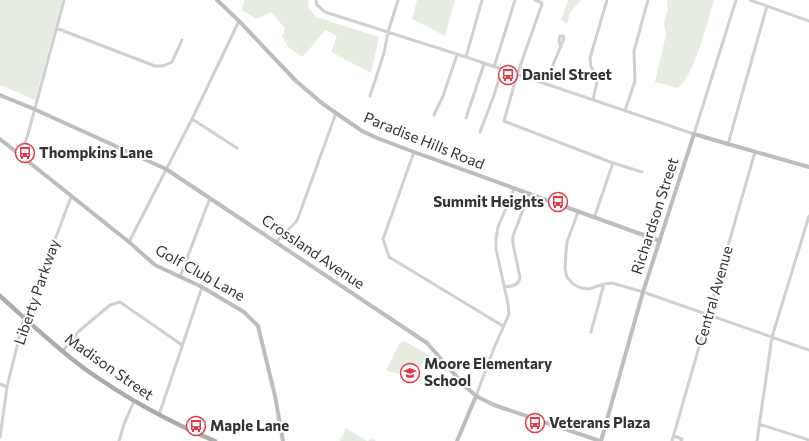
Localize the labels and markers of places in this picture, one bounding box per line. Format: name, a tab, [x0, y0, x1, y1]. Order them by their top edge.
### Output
bus stop icon: Daniel Street	[497, 64, 519, 86]
place label: Daniel Street	[522, 65, 612, 83]
bus stop icon: Thompkins Lane	[14, 142, 36, 164]
place label: Thompkins Lane	[39, 143, 153, 161]
bus stop icon: Summit Heights	[547, 191, 569, 213]
place label: Summit Heights	[433, 192, 544, 210]
place label: Moore Elementary School	[424, 354, 553, 389]
school or university icon: Moore Elementary School	[399, 362, 421, 384]
bus stop icon: Veterans Plaza	[524, 412, 546, 434]
place label: Veterans Plaza	[549, 413, 651, 431]
bus stop icon: Maple Lane	[185, 415, 207, 437]
place label: Maple Lane	[210, 416, 289, 434]

